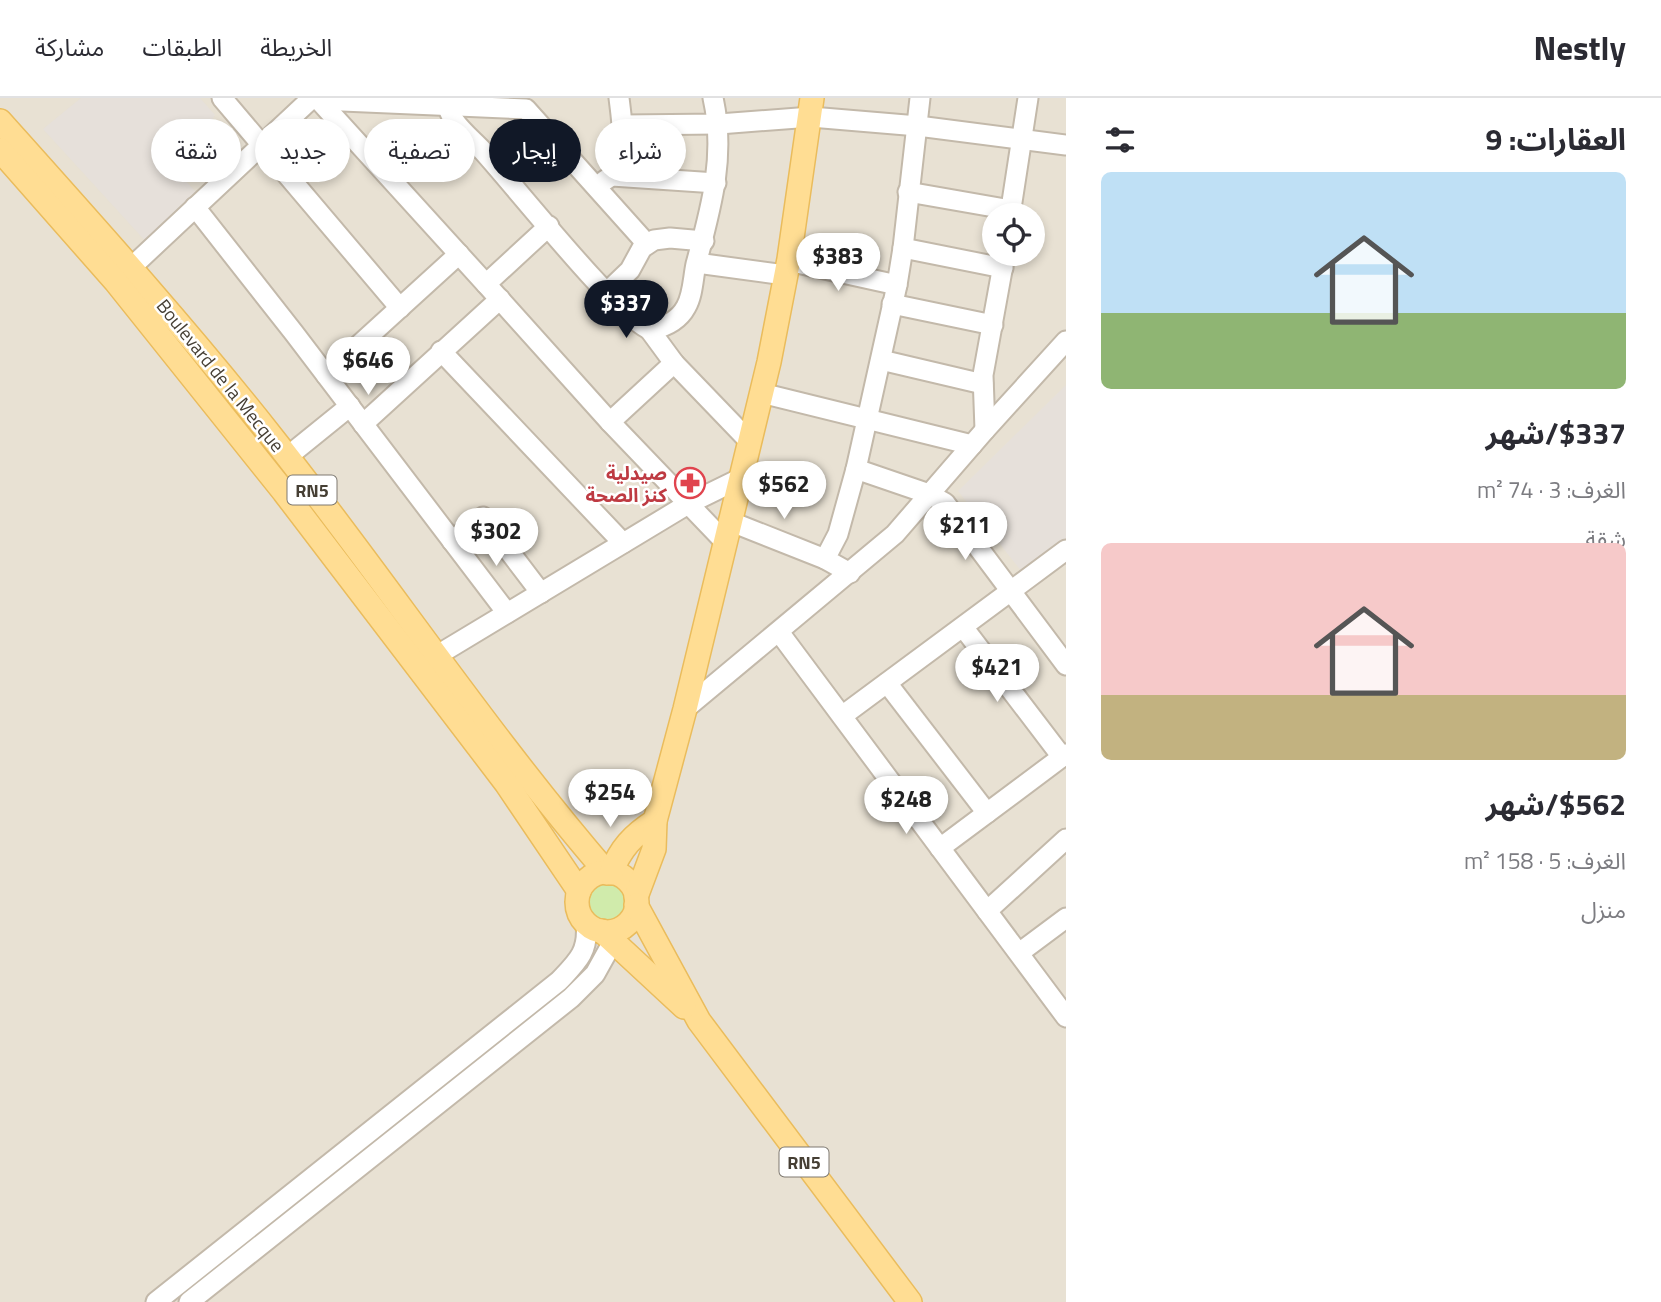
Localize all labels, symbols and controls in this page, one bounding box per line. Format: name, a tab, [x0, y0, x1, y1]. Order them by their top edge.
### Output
text: Nestly	[1534, 23, 1626, 73]
text: مشاركة	[35, 29, 104, 65]
text: الطبقات	[142, 29, 222, 65]
text: الخريطة	[260, 29, 332, 65]
text: العقارات: 9	[1485, 116, 1626, 162]
chip: شقة	[151, 119, 241, 182]
chip: جديد	[255, 119, 350, 182]
chip: تصفية	[364, 119, 475, 182]
chip: إيجار	[489, 119, 581, 182]
chip: شراء	[595, 119, 686, 182]
icon: filters	[1101, 121, 1139, 159]
map controls	[982, 203, 1045, 266]
button: locate	[982, 203, 1045, 266]
icon: home	[1301, 217, 1427, 343]
pin: $383	[797, 234, 879, 293]
text: $383	[812, 238, 864, 273]
pin: $337	[585, 280, 667, 340]
text: $337	[600, 285, 652, 320]
street label: Boulevard de la Mecque	[150, 292, 292, 458]
pin: $646	[327, 338, 409, 397]
text: $646	[342, 342, 394, 377]
text: $337/شهر	[1486, 410, 1626, 456]
place label: صيدلية كنز الصحة	[585, 458, 667, 509]
pin: $562	[743, 462, 825, 521]
pharmacy icon: صيدلية كنز الصحة	[673, 466, 707, 500]
text: $562	[758, 466, 810, 501]
text: الغرف: 3 · 74 m²	[1477, 472, 1626, 507]
road number: RN5	[288, 476, 336, 504]
pin: $211	[924, 503, 1006, 562]
text: $211	[939, 507, 991, 542]
pin: $302	[455, 508, 537, 568]
text: $302	[470, 513, 522, 548]
text: شقة	[1585, 521, 1626, 556]
icon: home	[1301, 588, 1427, 714]
pin: $421	[956, 644, 1038, 704]
text: $421	[971, 649, 1023, 684]
pin: $254	[569, 770, 651, 829]
text: $254	[584, 774, 636, 809]
pin: $248	[865, 776, 947, 836]
text: $248	[880, 781, 932, 816]
text: $562/شهر	[1486, 781, 1626, 827]
text: الغرف: 5 · 158 m²	[1464, 843, 1626, 878]
text: منزل	[1581, 892, 1626, 927]
road number: RN5	[780, 1148, 828, 1176]

